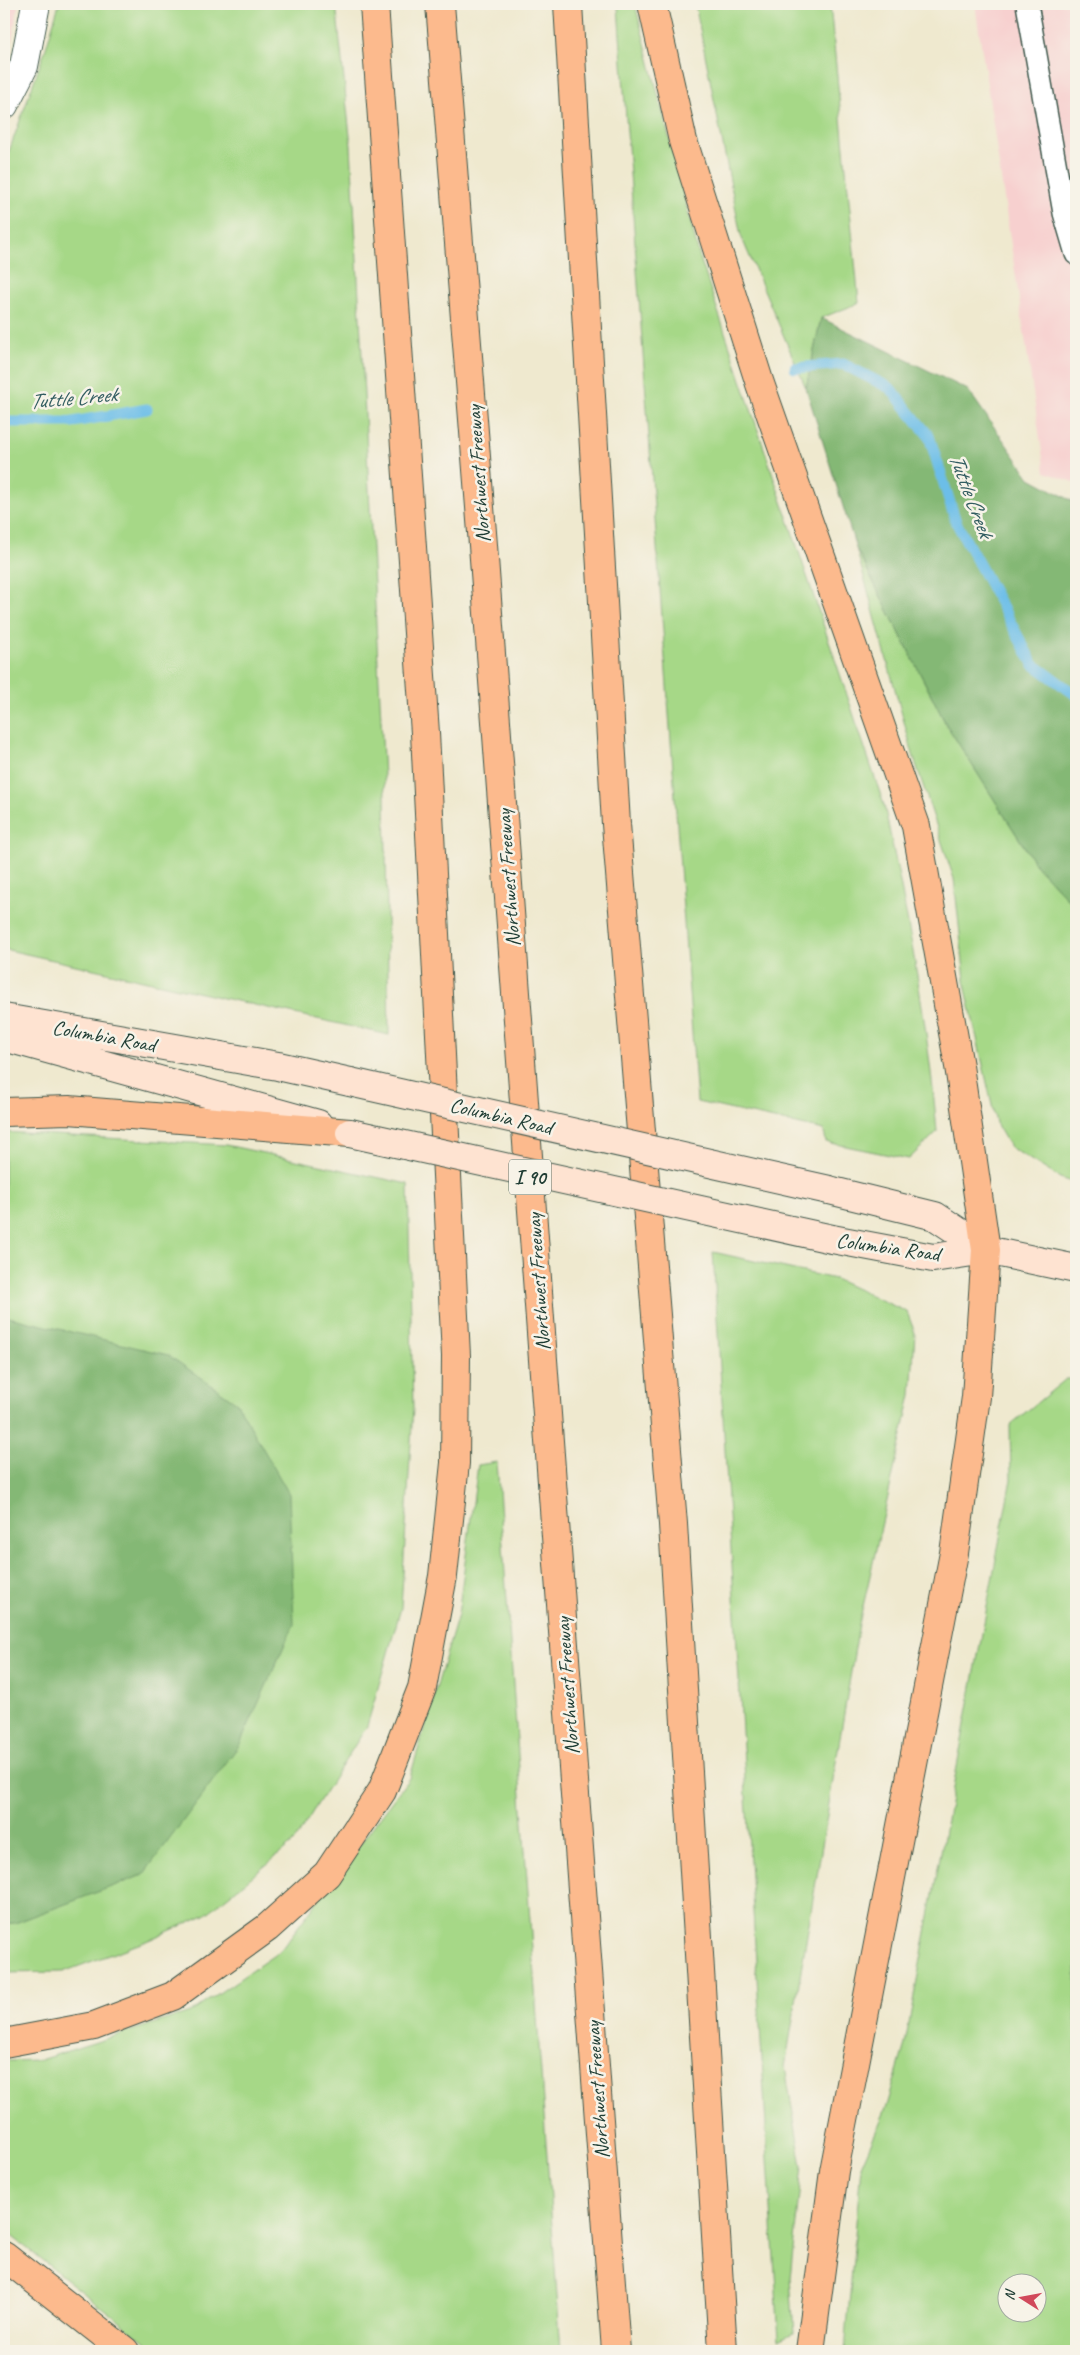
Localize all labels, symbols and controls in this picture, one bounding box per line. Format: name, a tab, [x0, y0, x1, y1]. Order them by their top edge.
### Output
water label: Tuttle Creek	[28, 380, 122, 416]
street label: Northwest Freeway	[460, 402, 496, 544]
water label: Tuttle Creek	[942, 449, 1001, 545]
street label: Northwest Freeway	[490, 806, 526, 948]
street label: Columbia Road	[50, 1014, 161, 1058]
street label: Columbia Road	[447, 1092, 558, 1141]
road number: I 90	[509, 1160, 551, 1194]
street label: Northwest Freeway	[520, 1210, 556, 1352]
street label: Columbia Road	[835, 1227, 945, 1268]
street label: Northwest Freeway	[549, 1614, 585, 1756]
street label: Northwest Freeway	[579, 2018, 615, 2160]
north arrow	[998, 2272, 1048, 2322]
text: N	[1001, 2287, 1019, 2301]

